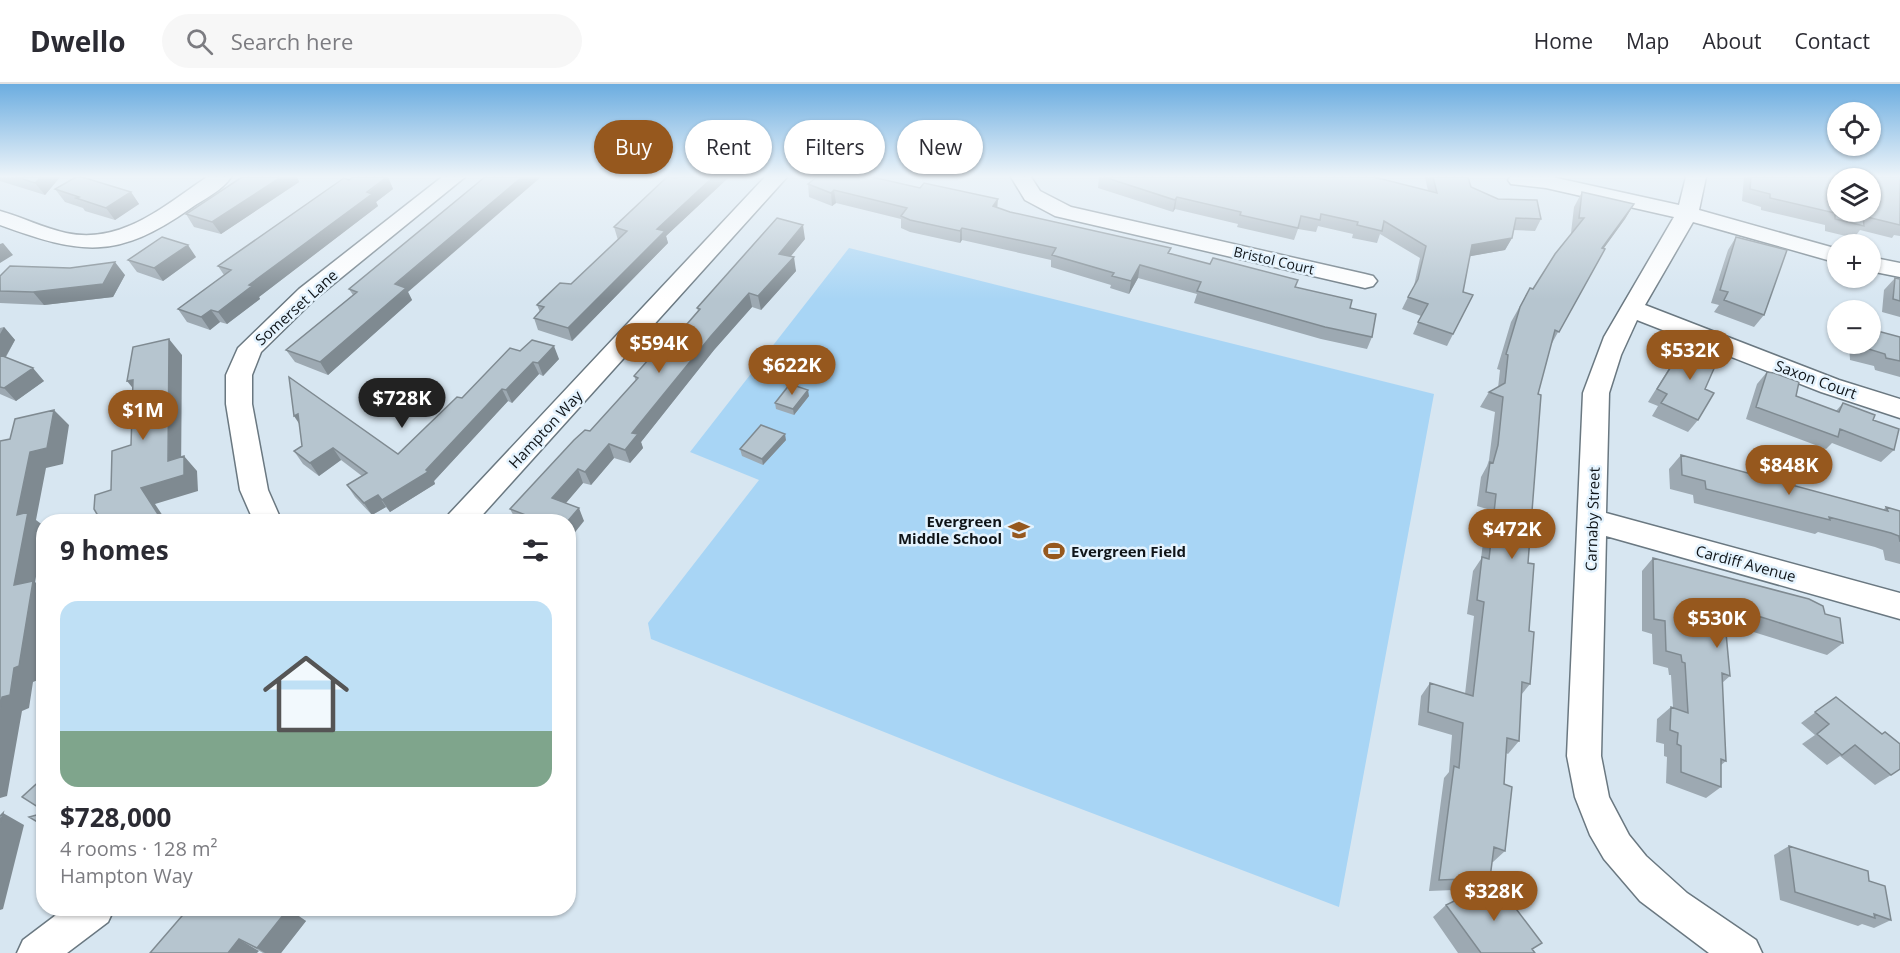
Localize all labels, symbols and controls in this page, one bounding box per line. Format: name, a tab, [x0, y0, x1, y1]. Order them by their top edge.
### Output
search box	[162, 14, 582, 68]
text: Dwello	[30, 22, 126, 60]
icon: search	[183, 25, 216, 58]
text: Search here	[231, 26, 353, 56]
text: Home	[1534, 27, 1593, 55]
text: Map	[1626, 27, 1669, 55]
text: About	[1702, 27, 1762, 55]
text: Contact	[1795, 27, 1870, 55]
map controls	[1827, 102, 1881, 354]
button: locate	[1827, 102, 1881, 156]
chip: Buy	[594, 120, 673, 174]
chip: Rent	[685, 120, 772, 174]
chip: Filters	[784, 120, 885, 174]
chip: New	[897, 120, 983, 174]
button: layers	[1827, 168, 1881, 222]
button: +	[1827, 234, 1881, 288]
street label: Bristol Court	[1232, 242, 1316, 278]
street label: Somerset Lane	[251, 265, 341, 349]
button: −	[1827, 300, 1881, 354]
pin: $594K	[617, 323, 701, 374]
text: $594K	[629, 329, 689, 356]
pin: $532K	[1648, 330, 1732, 381]
text: $532K	[1660, 336, 1720, 363]
pin: $622K	[750, 345, 834, 396]
text: $622K	[762, 351, 822, 378]
street label: Saxon Court	[1772, 355, 1860, 403]
pin: $728K	[360, 378, 444, 429]
text: $728K	[372, 384, 432, 411]
street label: Hampton Way	[504, 385, 587, 472]
pin: $1M	[114, 390, 172, 441]
text: $1M	[122, 396, 164, 423]
pin: $848K	[1747, 445, 1831, 496]
text: $848K	[1759, 451, 1819, 478]
street label: Carnaby Street	[1580, 467, 1604, 571]
pin: $472K	[1470, 509, 1554, 560]
place label: Evergreen Middle School	[898, 511, 1002, 548]
text: $472K	[1482, 515, 1542, 542]
school or university icon: Evergreen Middle School	[1007, 518, 1031, 542]
text: 9 homes	[60, 532, 169, 568]
icon: filters	[519, 534, 552, 567]
sports icon: Evergreen Field	[1042, 539, 1066, 563]
street label: Cardiff Avenue	[1694, 540, 1798, 586]
place label: Evergreen Field	[1071, 541, 1186, 561]
pin: $530K	[1675, 598, 1759, 649]
text: $530K	[1687, 604, 1747, 631]
icon: home	[252, 640, 360, 748]
text: $728,000	[60, 799, 171, 835]
text: 4 rooms · 128 m²	[60, 835, 218, 862]
text: Hampton Way	[60, 862, 193, 889]
pin: $328K	[1452, 871, 1536, 922]
text: $328K	[1464, 877, 1524, 904]

